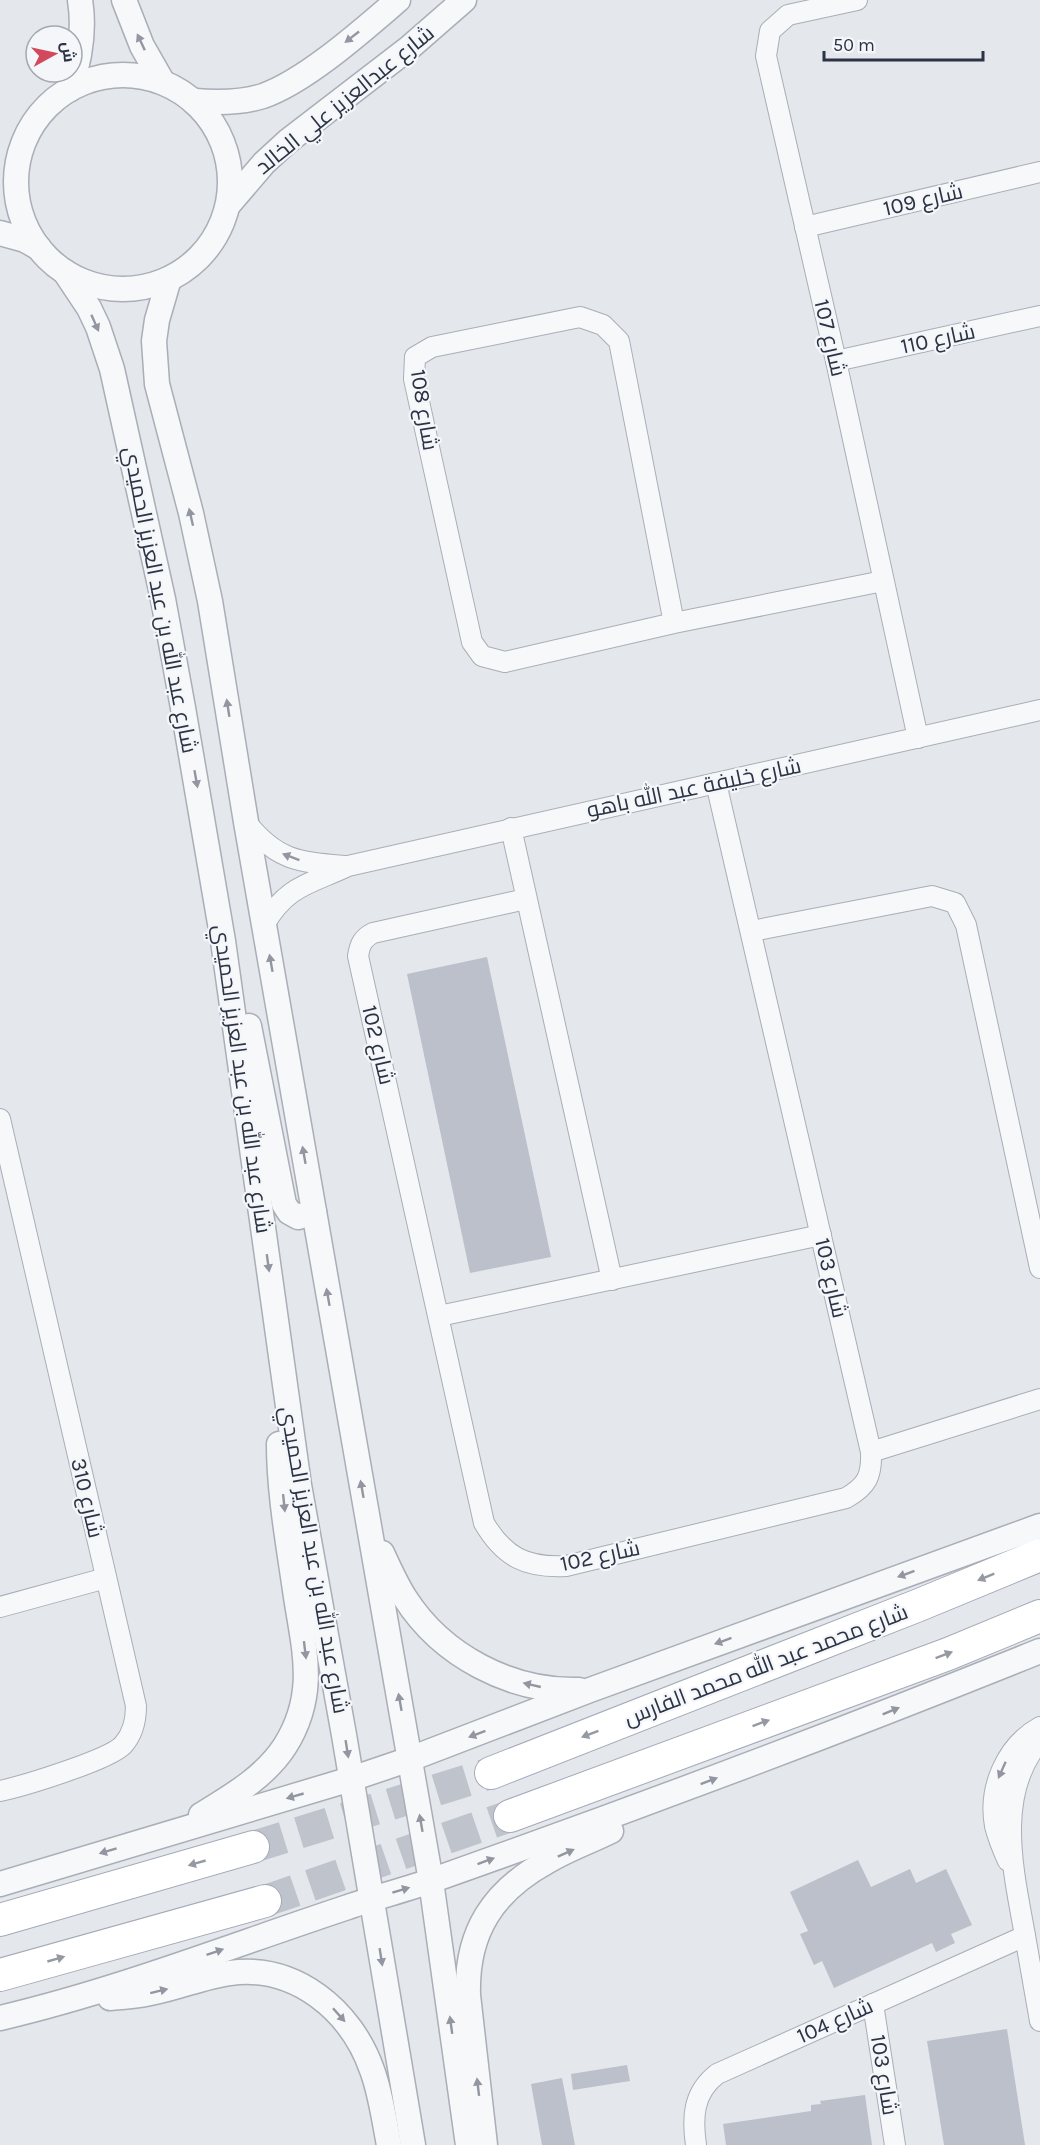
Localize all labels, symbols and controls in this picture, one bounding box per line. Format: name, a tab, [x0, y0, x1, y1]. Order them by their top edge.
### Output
street label: شارع عبدالعزيز علي الخالد	[251, 20, 441, 182]
north arrow	[24, 24, 84, 84]
scale bar	[824, 24, 983, 62]
one-way arrow	[345, 31, 360, 43]
one-way arrow	[136, 33, 145, 50]
text: 50 m	[833, 34, 875, 56]
text: ش	[58, 40, 79, 63]
street label: شارع 109	[881, 178, 966, 223]
street label: شارع 107	[808, 297, 851, 379]
one-way arrow	[90, 314, 100, 332]
street label: شارع 110	[898, 318, 978, 361]
street label: شارع 108	[404, 368, 443, 453]
street label: شارع عبد الله بن عبد العزيز الحميدي	[115, 444, 204, 756]
one-way arrow	[186, 507, 196, 526]
one-way arrow	[223, 699, 232, 718]
street label: شارع خليفة عبد الله باهو	[584, 751, 804, 824]
one-way arrow	[192, 770, 201, 789]
one-way arrow	[281, 852, 299, 862]
street label: شارع عبد الله بن عبد العزيز الحميدي	[204, 923, 279, 1236]
one-way arrow	[266, 953, 275, 972]
street label: شارع 102	[355, 1003, 400, 1088]
one-way arrow	[299, 1145, 308, 1164]
street label: شارع 103	[808, 1236, 853, 1321]
one-way arrow	[263, 1253, 272, 1272]
one-way arrow	[324, 1287, 333, 1306]
street label: شارع عبد الله بن عبد العزيز الحميدي	[271, 1404, 356, 1716]
street label: شارع 310	[64, 1456, 109, 1541]
one-way arrow	[357, 1480, 366, 1499]
one-way arrow	[279, 1493, 288, 1512]
street label: شارع 102	[558, 1535, 642, 1578]
one-way arrow	[897, 1569, 915, 1579]
one-way arrow	[977, 1573, 995, 1582]
street label: شارع محمد عبد الله محمد الفارس	[620, 1597, 912, 1732]
one-way arrow	[714, 1636, 732, 1646]
one-way arrow	[300, 1641, 310, 1660]
one-way arrow	[935, 1650, 953, 1659]
one-way arrow	[523, 1680, 541, 1690]
one-way arrow	[395, 1692, 404, 1711]
one-way arrow	[883, 1706, 901, 1716]
one-way arrow	[753, 1718, 771, 1728]
one-way arrow	[468, 1729, 486, 1739]
one-way arrow	[581, 1730, 599, 1739]
one-way arrow	[342, 1740, 351, 1759]
one-way arrow	[997, 1761, 1006, 1779]
one-way arrow	[701, 1776, 719, 1786]
one-way arrow	[286, 1792, 304, 1801]
one-way arrow	[417, 1814, 426, 1833]
one-way arrow	[99, 1847, 117, 1856]
one-way arrow	[558, 1848, 575, 1857]
one-way arrow	[478, 1856, 496, 1866]
one-way arrow	[188, 1859, 206, 1868]
one-way arrow	[392, 1885, 410, 1894]
one-way arrow	[206, 1946, 224, 1956]
one-way arrow	[377, 1947, 386, 1966]
one-way arrow	[47, 1954, 65, 1963]
one-way arrow	[150, 1986, 169, 1996]
street label: شارع 104	[793, 1993, 877, 2050]
one-way arrow	[332, 2007, 345, 2022]
one-way arrow	[446, 2015, 456, 2034]
street label: شارع 103	[864, 2033, 903, 2117]
one-way arrow	[473, 2077, 483, 2096]

